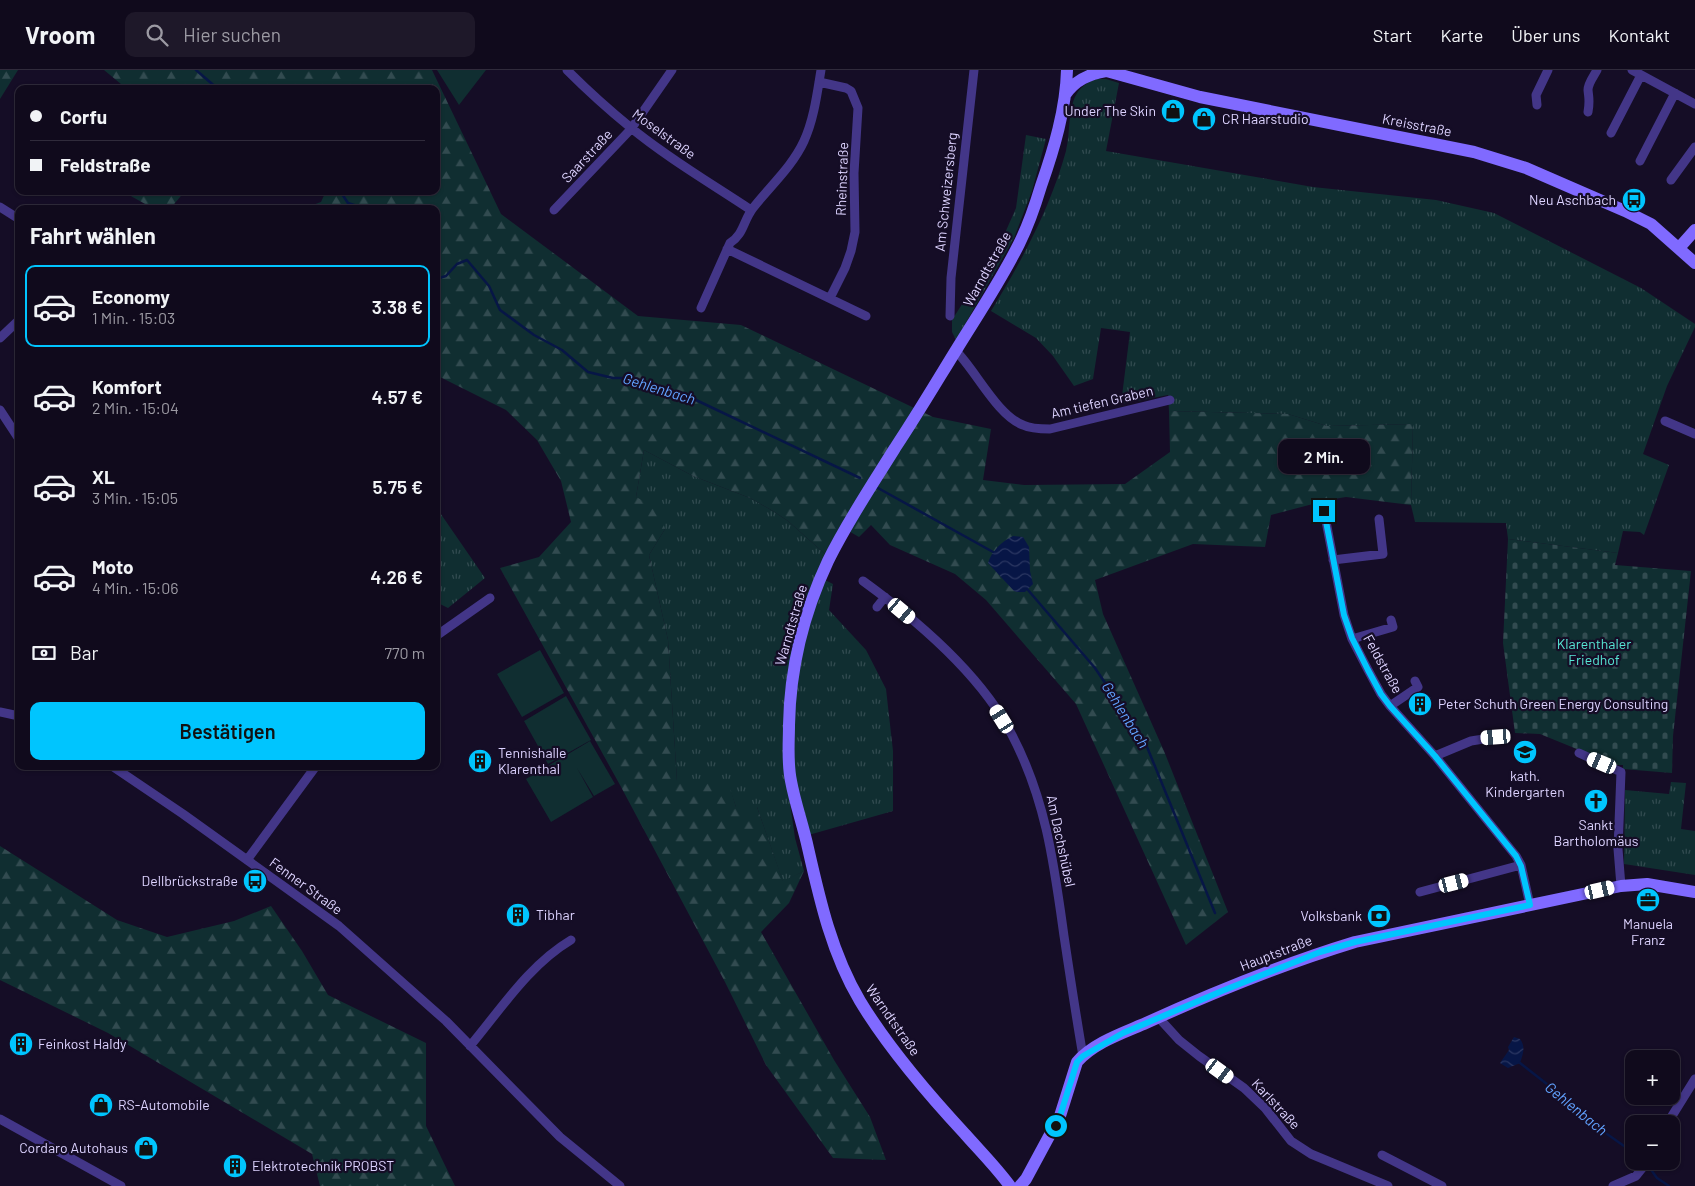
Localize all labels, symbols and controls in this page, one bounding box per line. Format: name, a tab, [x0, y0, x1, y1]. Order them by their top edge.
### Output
search box	[125, 12, 475, 57]
text: Vroom	[25, 20, 95, 49]
icon: search	[143, 21, 171, 49]
text: Hier suchen	[183, 23, 281, 46]
text: Start	[1373, 24, 1412, 46]
text: Karte	[1440, 24, 1483, 46]
text: Über uns	[1511, 24, 1580, 46]
text: Kontakt	[1608, 24, 1670, 46]
shop icon: Under The Skin	[1160, 98, 1186, 124]
place label: Under The Skin	[1064, 102, 1156, 119]
text: Corfu	[60, 105, 107, 128]
street label: Moselstraße	[629, 105, 699, 162]
shop icon: CR Haarstudio	[1191, 106, 1217, 132]
street label: Kreisstraße	[1381, 109, 1453, 140]
place label: CR Haarstudio	[1222, 110, 1309, 127]
street label: Saarstraße	[558, 125, 616, 186]
street label: Am Schweizersberg	[931, 132, 960, 252]
street label: Rheinstraße	[832, 142, 851, 216]
text: Feldstraße	[60, 153, 151, 176]
bus stop icon: Neu Aschbach	[1621, 187, 1647, 213]
place label: Neu Aschbach	[1529, 191, 1616, 208]
text: Fahrt wählen	[30, 222, 156, 248]
street label: Warndtstraße	[959, 228, 1014, 309]
icon: car	[32, 284, 77, 329]
text: Economy	[92, 285, 170, 308]
text: 3.38 €	[372, 295, 423, 318]
text: 1 Min. · 15:03	[92, 308, 175, 327]
water label: Gehlenbach	[621, 369, 698, 408]
icon: car	[32, 374, 77, 419]
text: Komfort	[92, 375, 162, 398]
street label: Am tiefen Graben	[1049, 381, 1155, 422]
text: 4.57 €	[371, 385, 423, 408]
text: 2 Min. · 15:04	[92, 398, 179, 417]
callout: 2 Min.	[1278, 438, 1370, 474]
text: 2 Min.	[1304, 447, 1344, 466]
icon: car	[32, 464, 77, 509]
text: XL	[92, 465, 115, 488]
text: 5.75 €	[373, 475, 423, 498]
text: 3 Min. · 15:05	[92, 488, 178, 507]
route end	[1313, 500, 1335, 522]
icon: car	[32, 554, 77, 599]
text: Moto	[92, 555, 134, 578]
text: 4.26 €	[370, 565, 423, 588]
text: 4 Min. · 15:06	[92, 578, 179, 597]
street label: Warndtstraße	[771, 582, 810, 667]
car	[885, 596, 918, 626]
street label: Feldstraße	[1360, 631, 1407, 696]
park label: Klarenthaler Friedhof	[1557, 635, 1631, 668]
icon: cash	[30, 639, 58, 667]
text: Bar	[70, 641, 98, 664]
text: 770 m	[384, 643, 425, 662]
water label: Gehlenbach	[1098, 678, 1153, 751]
building icon: Peter Schuth Green Energy Consulting	[1407, 691, 1433, 717]
place label: Peter Schuth Green Energy Consulting	[1438, 695, 1668, 712]
button: Bestätigen	[30, 702, 425, 760]
car	[987, 702, 1016, 736]
car	[1480, 728, 1511, 746]
school or university icon: kath. Kindergarten	[1512, 739, 1538, 765]
place label: Tennishalle Klarenthal	[498, 744, 566, 777]
building icon: Tennishalle Klarenthal	[467, 748, 493, 774]
car	[1585, 750, 1618, 776]
place label: kath. Kindergarten	[1485, 767, 1565, 800]
church icon: Sankt Bartholomäus	[1583, 788, 1609, 814]
street label: Am Dachshübel	[1043, 793, 1080, 888]
place label: Sankt Bartholomäus	[1553, 816, 1639, 849]
street label: Fenner Straße	[267, 853, 346, 918]
bus stop icon: Dellbrückstraße	[242, 868, 268, 894]
place label: Dellbrückstraße	[142, 872, 238, 889]
car	[1437, 872, 1470, 894]
car	[1583, 879, 1616, 901]
office icon: Manuela Franz	[1635, 887, 1661, 913]
building icon: Tibhar	[505, 902, 531, 928]
bank icon: Volksbank	[1366, 903, 1392, 929]
place label: Tibhar	[536, 906, 575, 923]
place label: Volksbank	[1301, 907, 1362, 924]
place label: Manuela Franz	[1623, 915, 1673, 948]
street label: Hauptstraße	[1237, 931, 1314, 974]
street label: Warndtstraße	[863, 981, 924, 1059]
building icon: Feinkost Haldy	[8, 1031, 34, 1057]
place label: Feinkost Haldy	[38, 1035, 127, 1052]
map controls	[1625, 1050, 1680, 1170]
button: +	[1625, 1050, 1680, 1105]
car	[1203, 1056, 1236, 1086]
street label: Karlstraße	[1249, 1075, 1304, 1133]
water label: Gehlenbach	[1542, 1078, 1611, 1139]
shop icon: RS-Automobile	[88, 1092, 114, 1118]
place label: RS-Automobile	[118, 1096, 210, 1113]
route start	[1045, 1115, 1067, 1137]
button: −	[1625, 1115, 1680, 1170]
shop icon: Cordaro Autohaus	[133, 1135, 159, 1161]
place label: Cordaro Autohaus	[19, 1139, 128, 1156]
building icon: Elektrotechnik PROBST	[222, 1153, 248, 1179]
place label: Elektrotechnik PROBST	[252, 1157, 394, 1174]

